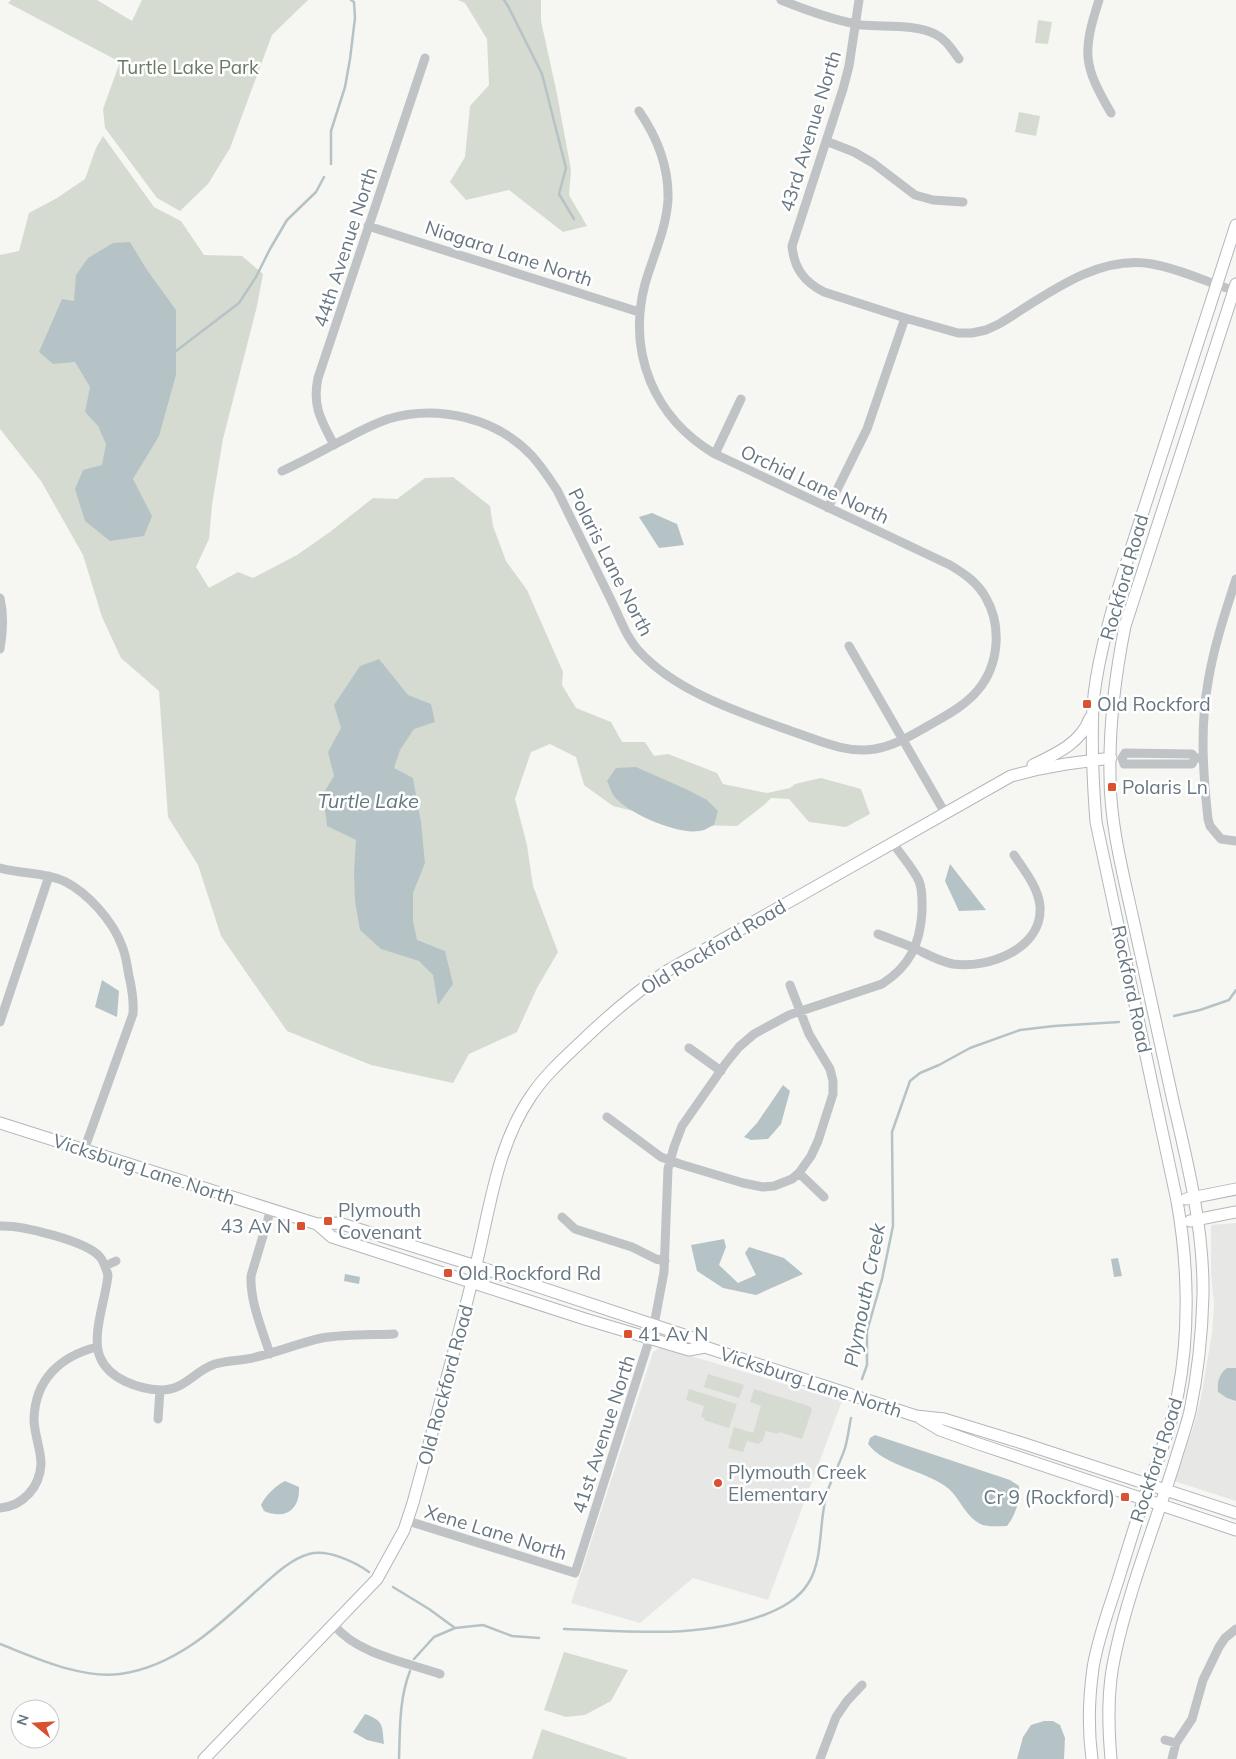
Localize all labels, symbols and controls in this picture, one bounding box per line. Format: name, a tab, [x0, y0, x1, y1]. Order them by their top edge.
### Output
street label: 43rd Avenue North	[774, 47, 846, 215]
park label: Turtle Lake Park	[117, 55, 259, 79]
street label: 44th Avenue North	[308, 164, 382, 330]
street label: Niagara Lane North	[422, 215, 596, 291]
street label: Orchid Lane North	[737, 439, 893, 529]
street label: Polaris Lane North	[563, 484, 659, 640]
street label: Rockford Road	[1095, 511, 1153, 643]
place label: Old Rockford	[1097, 692, 1211, 716]
marker: Old Rockford	[1081, 698, 1093, 710]
place label: Polaris Ln	[1122, 775, 1208, 799]
marker: Polaris Ln	[1106, 781, 1118, 793]
water label: Turtle Lake	[317, 788, 419, 813]
street label: Old Rockford Road	[636, 894, 790, 1000]
street label: Rockford Road	[1107, 923, 1157, 1055]
street label: Vicksburg Lane North	[50, 1128, 238, 1210]
place label: Plymouth Covenant	[338, 1198, 422, 1244]
place label: 43 Av N	[221, 1214, 291, 1238]
marker: Plymouth Covenant	[322, 1215, 334, 1227]
marker: 43 Av N	[295, 1220, 307, 1232]
water label: Plymouth Creek	[838, 1220, 890, 1369]
place label: Old Rockford Rd	[458, 1261, 601, 1285]
marker: Old Rockford Rd	[442, 1267, 454, 1279]
street label: Old Rockford Road	[412, 1302, 478, 1468]
place label: 41 Av N	[638, 1322, 708, 1346]
marker: 41 Av N	[622, 1328, 634, 1340]
street label: Vicksburg Lane North	[717, 1341, 905, 1423]
street label: 41st Avenue North	[566, 1352, 640, 1516]
street label: Rockford Road	[1125, 1395, 1187, 1525]
place label: Plymouth Creek Elementary	[728, 1460, 867, 1506]
marker: Plymouth Creek Elementary	[712, 1477, 724, 1489]
place label: Cr 9 (Rockford)	[984, 1485, 1115, 1509]
marker: Cr 9 (Rockford)	[1119, 1491, 1131, 1503]
street label: Xene Lane North	[422, 1499, 570, 1565]
north arrow	[10, 1699, 60, 1749]
text: N	[12, 1712, 33, 1728]

